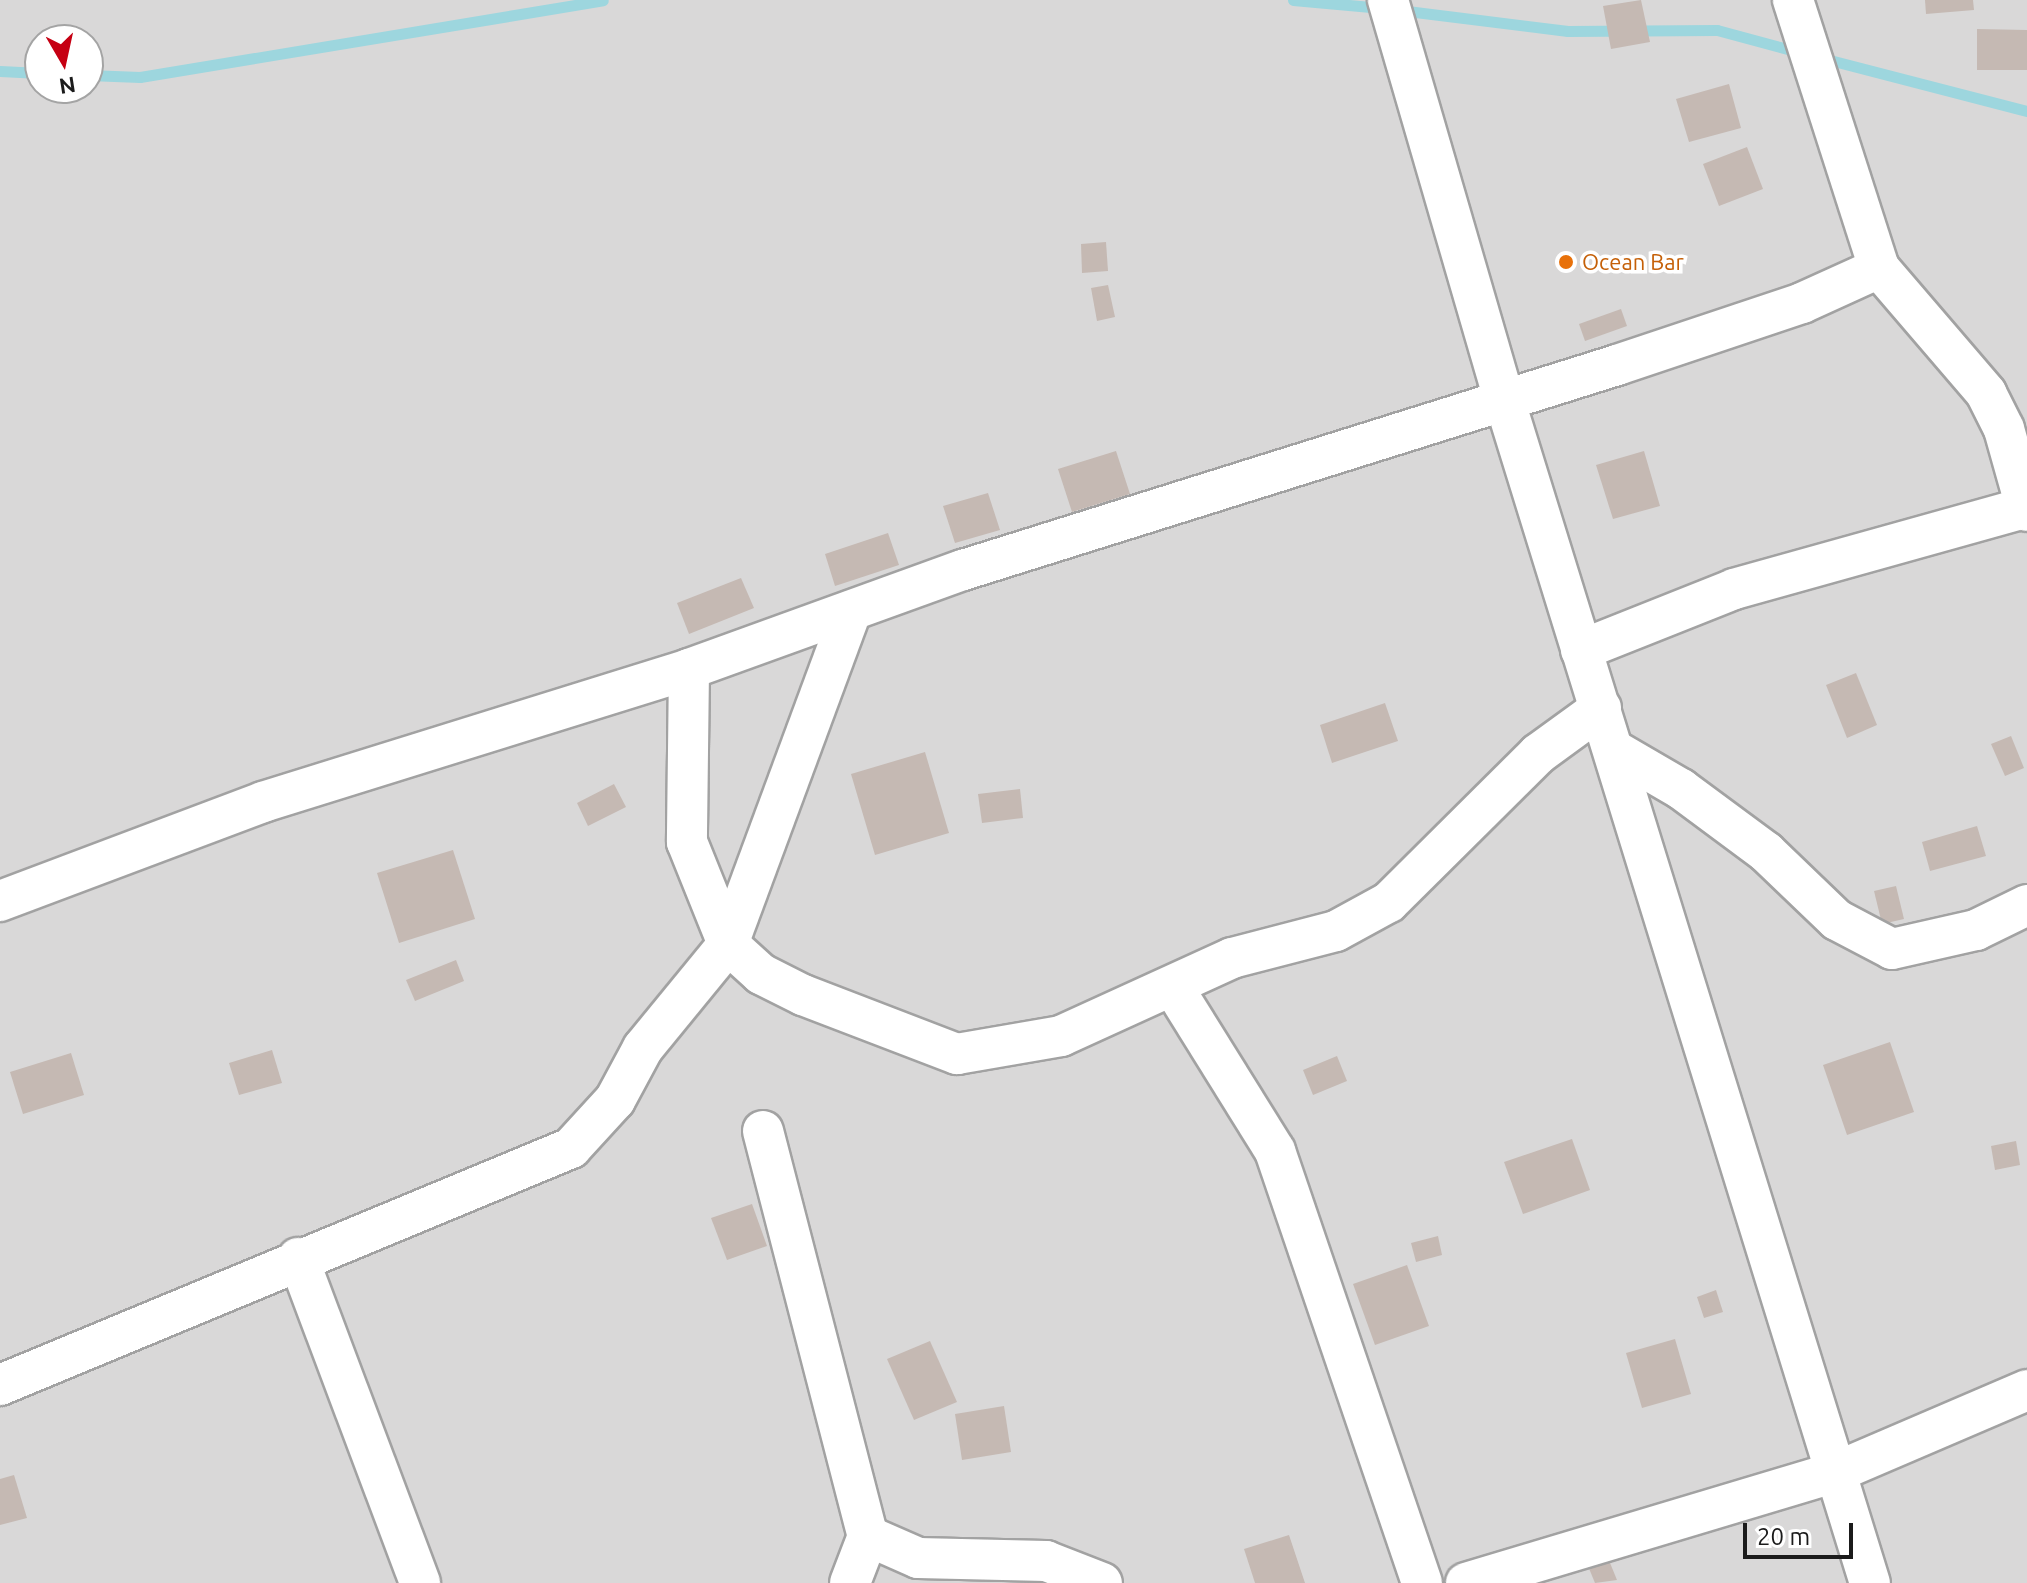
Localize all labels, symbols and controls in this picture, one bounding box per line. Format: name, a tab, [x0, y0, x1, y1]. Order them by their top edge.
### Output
north arrow	[24, 24, 104, 104]
text: N	[57, 73, 78, 100]
place label: Ocean Bar	[1582, 249, 1684, 275]
marker: Ocean Bar	[1557, 253, 1575, 271]
scale bar	[1747, 1507, 1857, 1557]
text: 20 m	[1757, 1523, 1810, 1550]

